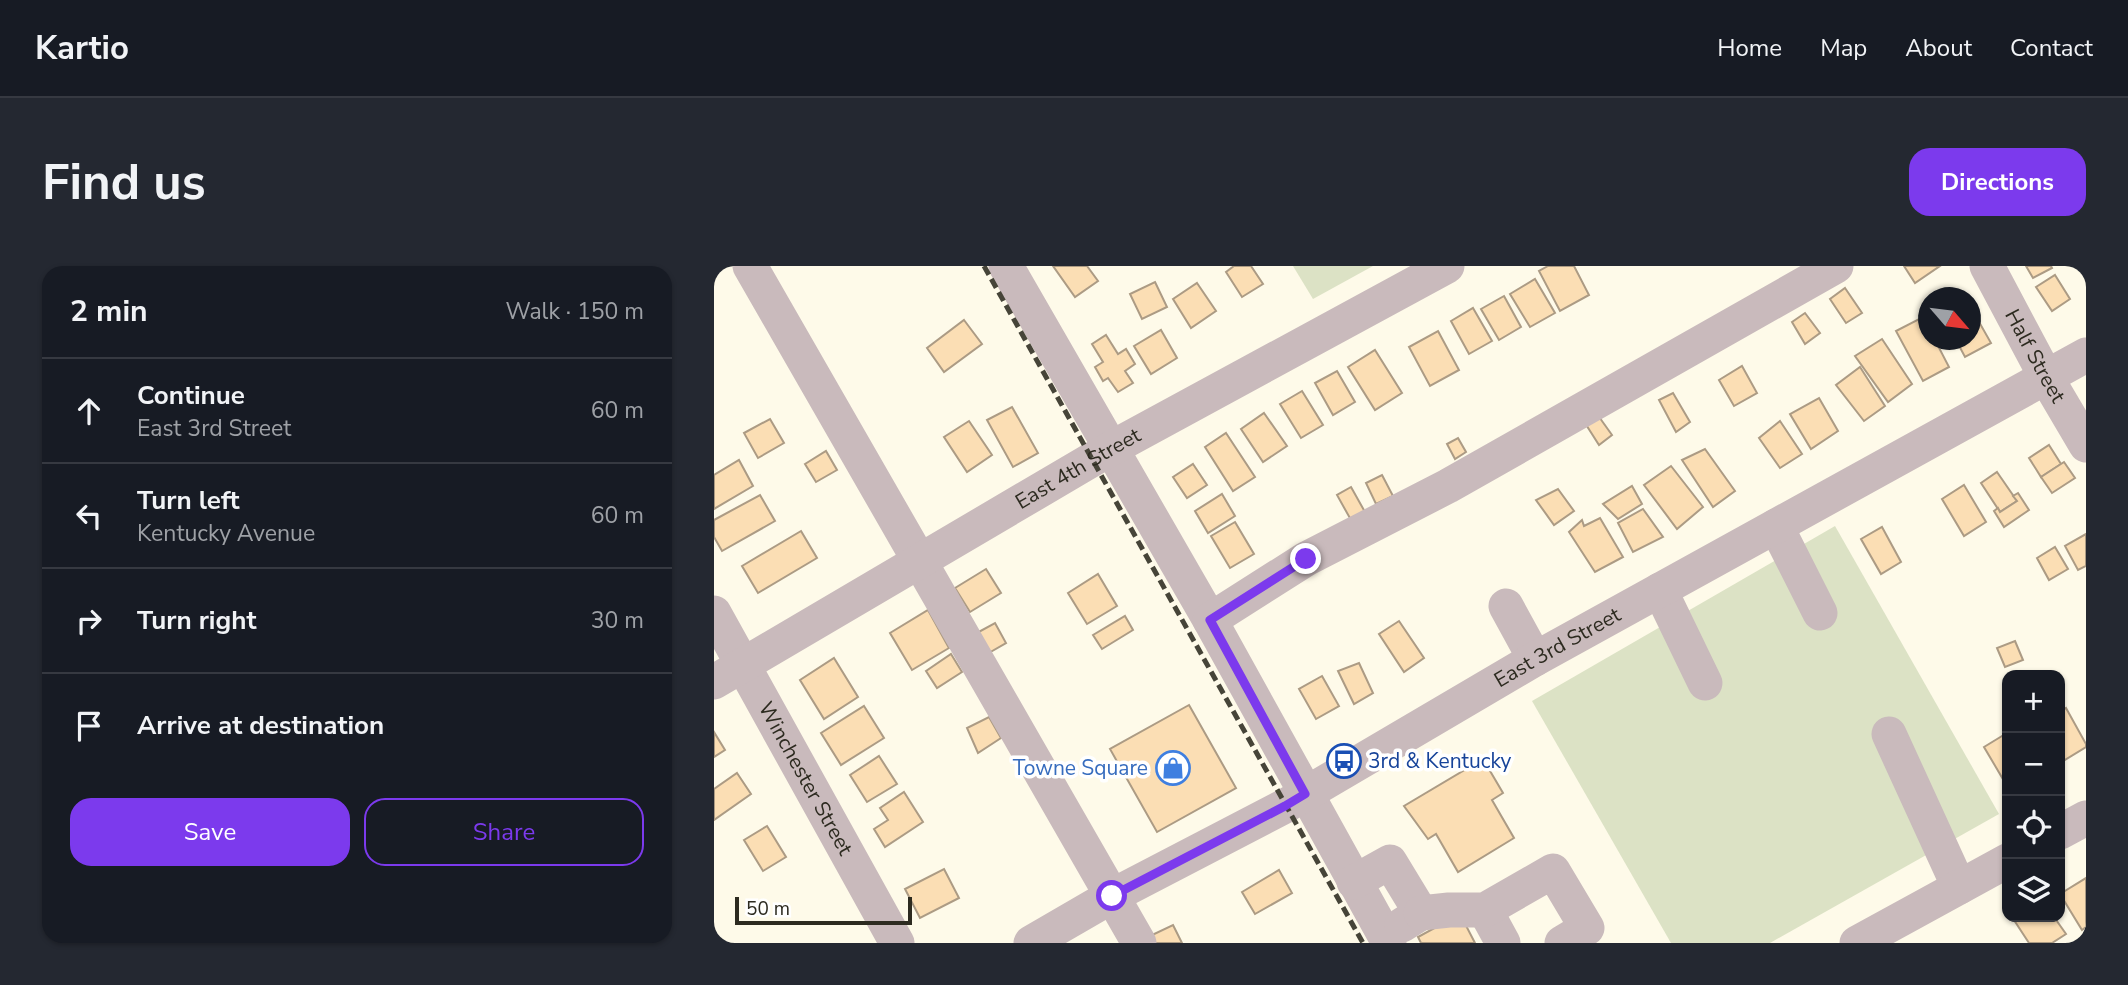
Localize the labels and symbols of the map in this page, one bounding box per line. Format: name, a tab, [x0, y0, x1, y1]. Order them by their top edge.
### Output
north arrow	[1918, 287, 1981, 350]
street label: Half Street	[1998, 304, 2072, 409]
street label: East 4th Street	[1010, 421, 1146, 516]
route end	[1290, 543, 1321, 574]
street label: East 3rd Street	[1489, 600, 1626, 694]
street label: Winchester Street	[752, 696, 860, 861]
bus stop icon: 3rd & Kentucky	[1325, 742, 1363, 780]
place label: 3rd & Kentucky	[1368, 747, 1512, 775]
shop icon: Towne Square	[1154, 749, 1192, 787]
place label: Towne Square	[1013, 754, 1148, 782]
route start	[1096, 880, 1127, 911]
scale bar	[735, 894, 912, 926]

